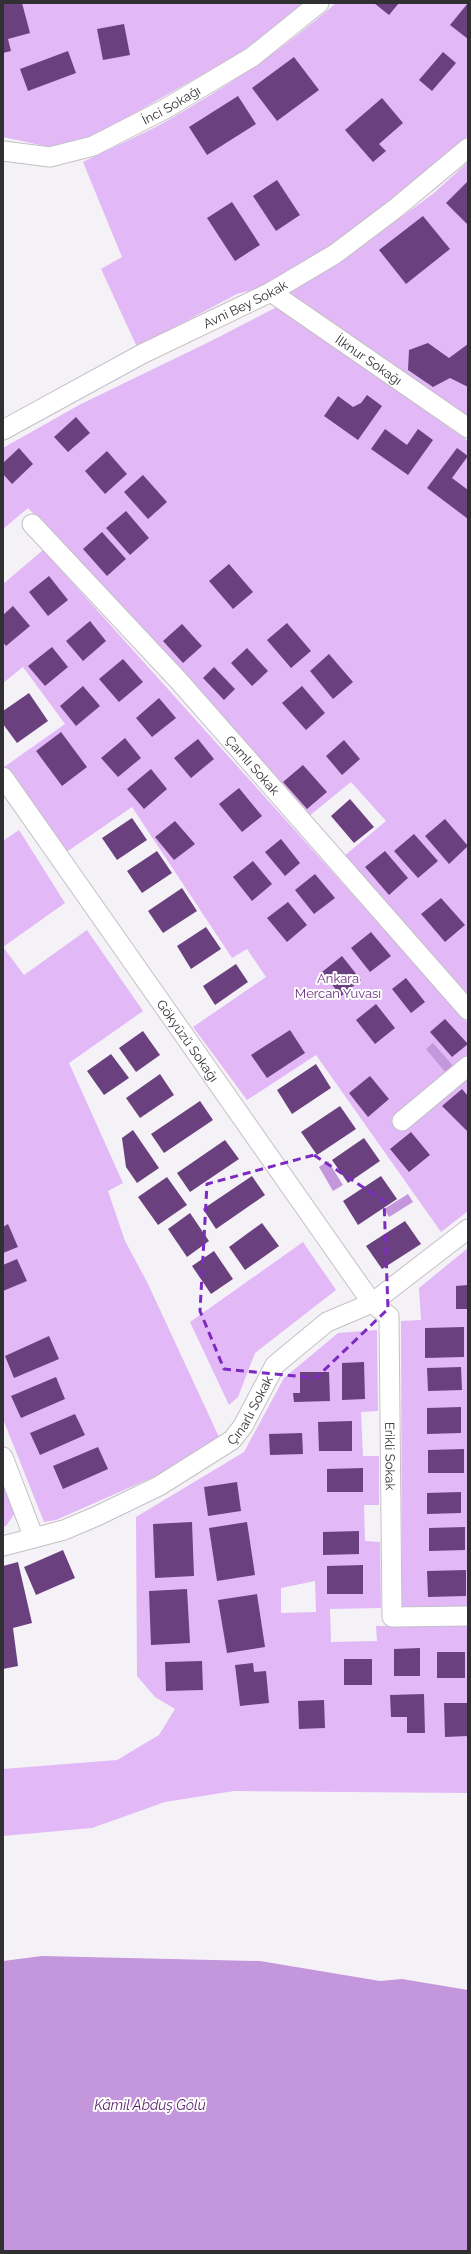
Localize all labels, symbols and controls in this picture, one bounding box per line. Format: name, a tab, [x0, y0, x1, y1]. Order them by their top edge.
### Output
street label: İnci Sokağı	[139, 82, 203, 127]
street label: Avni Bey Sokak	[201, 277, 290, 331]
street label: İlknur Sokağı	[333, 331, 405, 388]
street label: Çamlı Sokak	[223, 732, 283, 798]
park label: Ankara Mercan Yuvası	[295, 971, 381, 1001]
street label: Gökyüzü Sokağı	[154, 997, 222, 1085]
street label: Çınarlı Sokak	[224, 1373, 276, 1448]
street label: Erikli Sokak	[383, 1422, 398, 1490]
water label: Kâmil Abduş Gölü	[94, 2097, 206, 2113]

